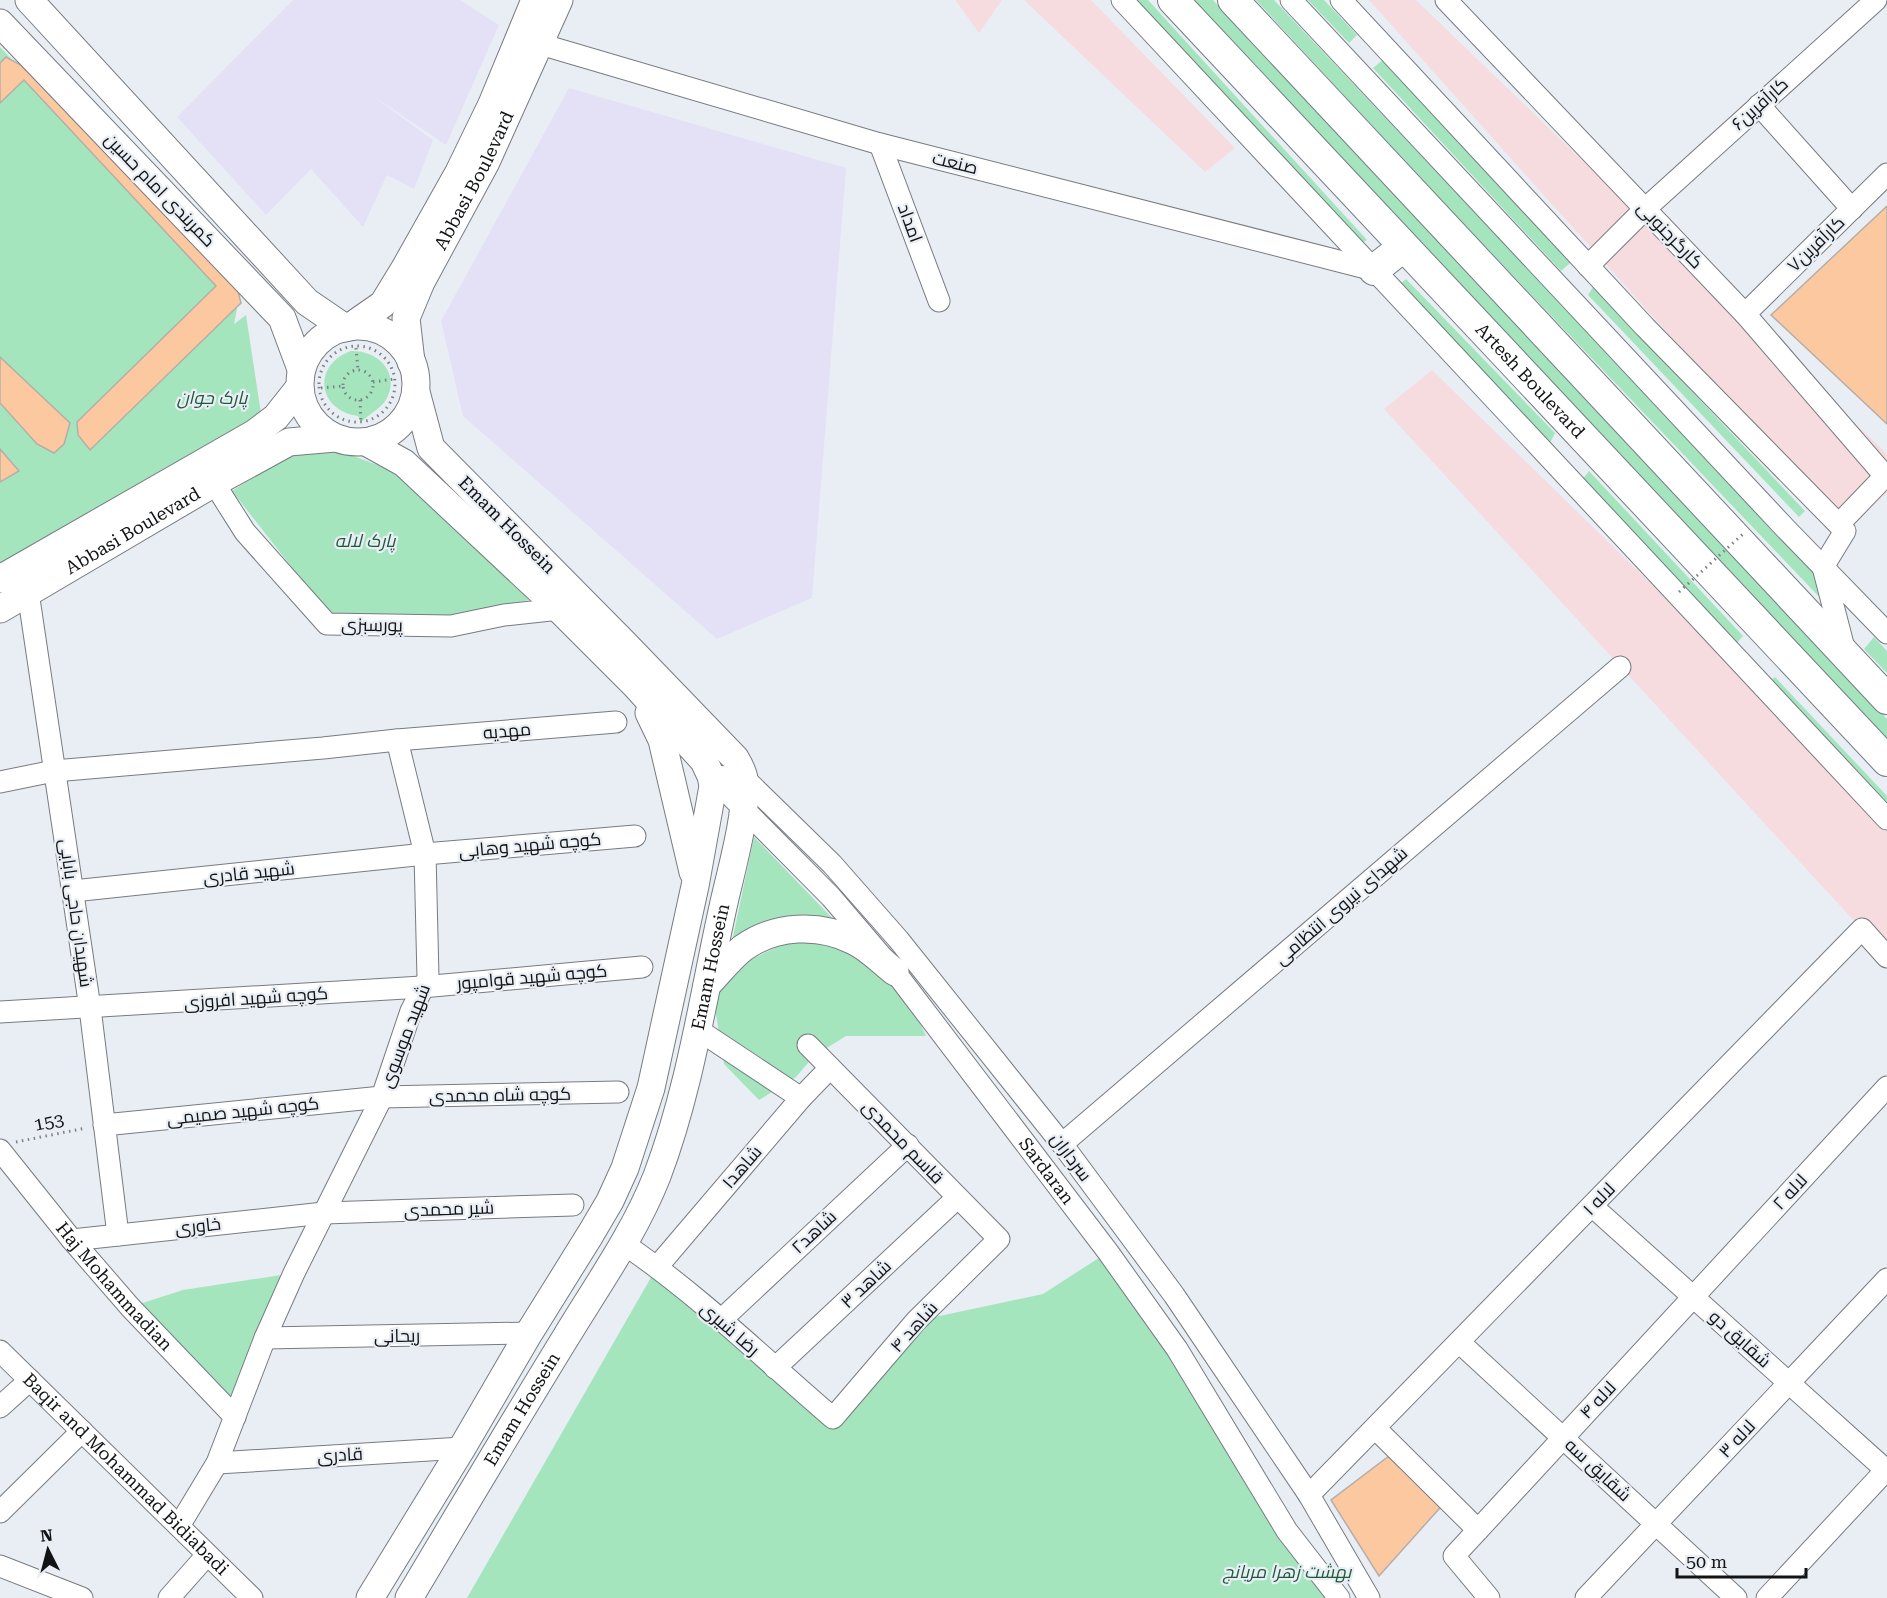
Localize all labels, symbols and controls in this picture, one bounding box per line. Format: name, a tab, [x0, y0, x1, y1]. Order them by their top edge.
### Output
street label: کارآفرین۶	[1727, 73, 1793, 135]
street label: Abbasi Boulevard	[430, 107, 518, 253]
street label: کمربندی امام حسین	[99, 128, 220, 252]
street label: صنعت	[930, 147, 980, 178]
street label: کارگرجنوبی	[1632, 197, 1708, 273]
street label: امداد	[894, 201, 927, 245]
street label: کارآفرین۷	[1783, 211, 1849, 277]
street label: Artesh Boulevard	[1472, 319, 1590, 442]
park label: پارک جوان	[177, 387, 249, 410]
street label: Emam Hossein	[454, 472, 561, 578]
street label: Abbasi Boulevard	[61, 482, 204, 578]
park label: پارک لاله	[335, 530, 396, 553]
street label: پورسبزی	[341, 613, 403, 638]
street label: مهدیه	[482, 718, 532, 744]
street label: کوچه شهید وهابی	[458, 828, 602, 863]
street label: شهیدان حاجی بابایی	[55, 837, 97, 989]
street label: شهدای نیروی انتظامی	[1270, 842, 1412, 970]
street label: شهید قادری	[202, 857, 296, 889]
street label: Emam Hossein	[687, 901, 734, 1032]
street label: کوچه شهید قوامپور	[455, 959, 608, 996]
street label: شهید موسوی	[375, 981, 435, 1091]
street label: کوچه شهید افروزی	[183, 982, 329, 1015]
street label: کوچه شاه محمدی	[429, 1083, 571, 1108]
street label: کوچه شهید صمیمی	[166, 1092, 320, 1131]
street label: قاسم محمدی	[857, 1096, 948, 1189]
street label: 153	[32, 1108, 66, 1135]
street label: سرداران	[1046, 1128, 1096, 1186]
street label: Sardaran	[1015, 1133, 1079, 1208]
street label: شاهد۱	[717, 1141, 766, 1192]
street label: لاله ۲	[1768, 1170, 1811, 1214]
street label: لاله ۱	[1578, 1178, 1619, 1219]
street label: شیر محمدی	[403, 1196, 495, 1222]
street label: شاهد۲	[787, 1206, 840, 1258]
street label: خاوری	[174, 1213, 222, 1239]
street label: Haj Mohammadian	[52, 1218, 177, 1355]
street label: شاهد ۳	[836, 1255, 895, 1312]
street label: رضا شیری	[696, 1297, 764, 1361]
street label: شاهد ۴	[886, 1297, 942, 1356]
street label: شقایق دو	[1704, 1306, 1775, 1373]
street label: ریحانی	[374, 1325, 420, 1347]
street label: Emam Hossein	[479, 1348, 564, 1470]
street label: Baqir and Mohammad Bidiabadi	[19, 1369, 233, 1579]
street label: لاله ۴	[1575, 1377, 1620, 1423]
street label: لاله ۳	[1714, 1416, 1759, 1462]
street label: شقایق سه	[1560, 1434, 1636, 1507]
street label: قادری	[317, 1443, 363, 1467]
north arrow	[18, 1520, 78, 1580]
text: N	[39, 1525, 54, 1546]
scale bar	[1677, 1541, 1806, 1579]
text: 50 m	[1686, 1551, 1727, 1572]
park label: بهشت زهرا مریانج	[1222, 1561, 1352, 1584]

